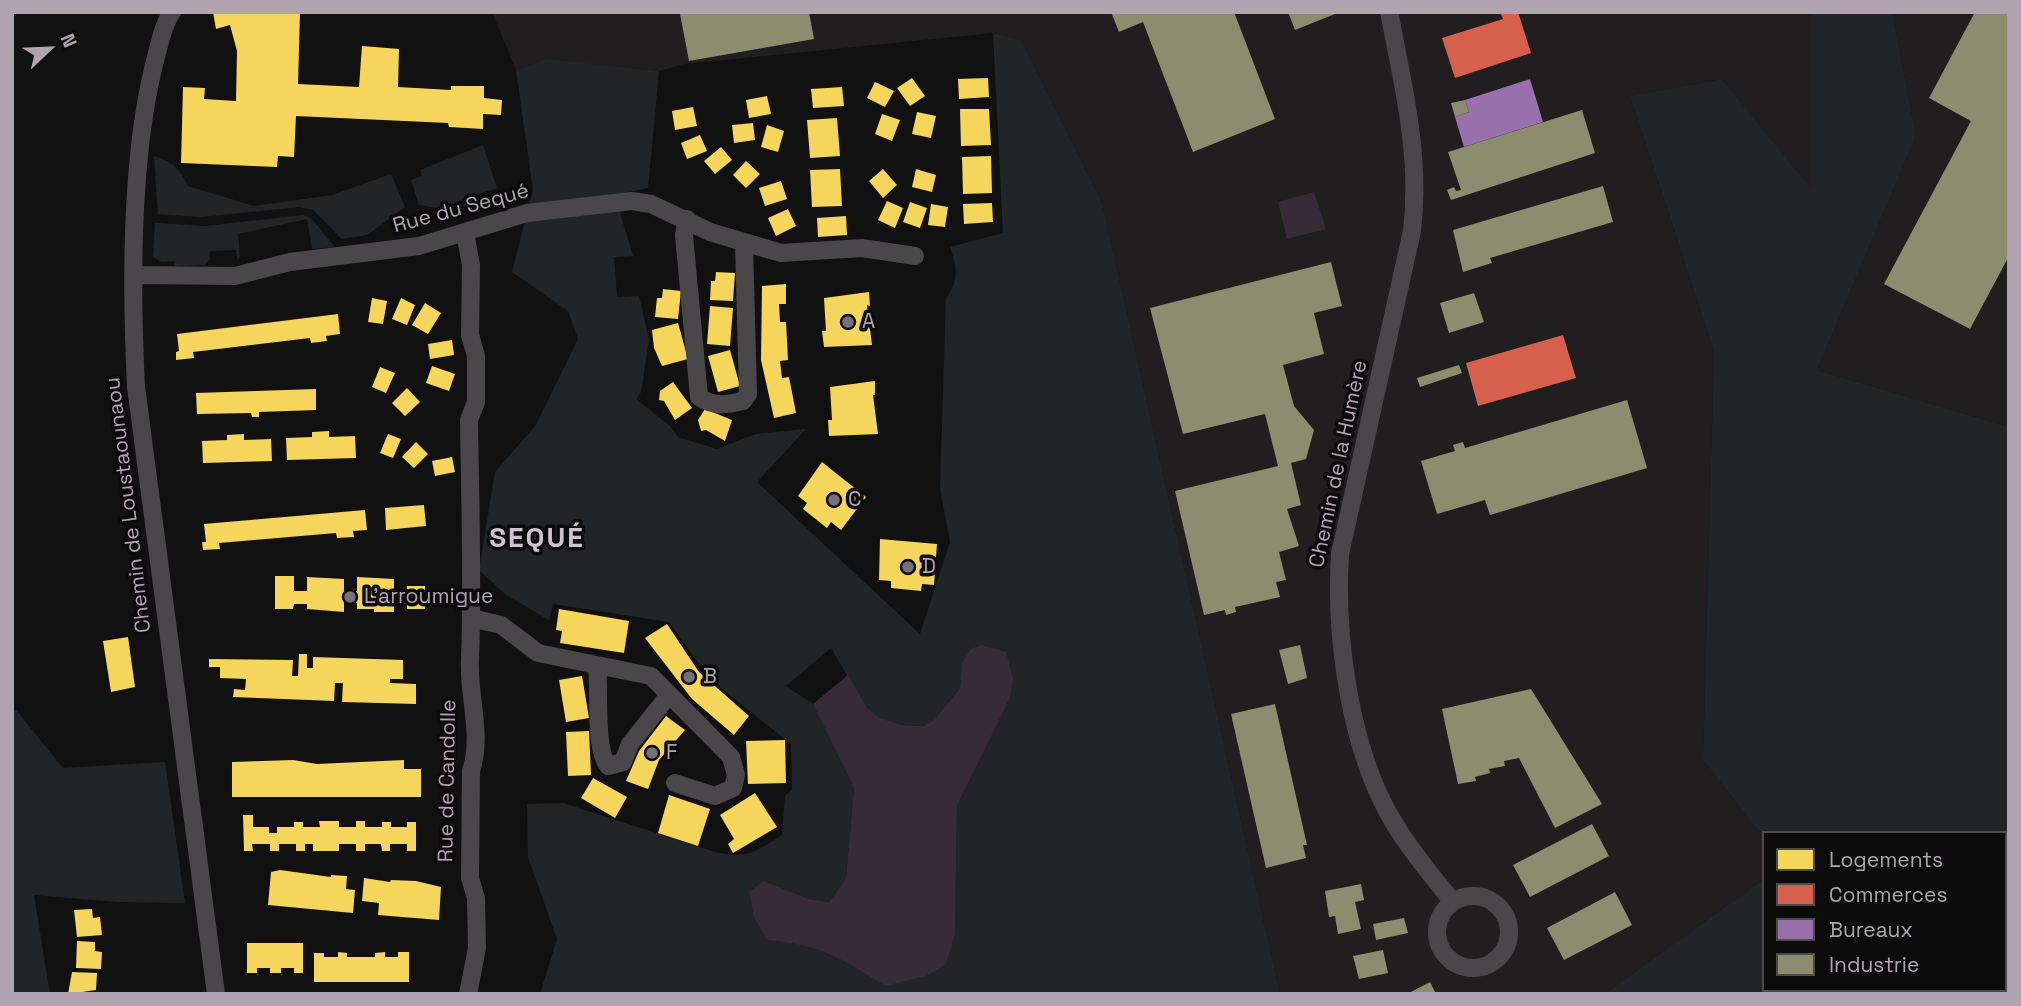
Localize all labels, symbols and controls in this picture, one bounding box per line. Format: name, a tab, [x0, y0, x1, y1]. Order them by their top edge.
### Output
north arrow	[14, 14, 84, 84]
text: N	[55, 30, 83, 51]
street label: Rue du Sequé	[390, 179, 532, 239]
place label: A	[862, 309, 875, 335]
marker: A	[840, 314, 856, 330]
street label: Chemin de la Humère	[1305, 358, 1373, 570]
street label: Chemin de Loustaounaou	[101, 376, 157, 634]
place label: C	[848, 487, 861, 513]
marker: C	[826, 492, 842, 508]
district label: SEQUÉ	[490, 522, 584, 556]
place label: D	[922, 554, 936, 580]
marker: D	[900, 559, 916, 575]
place label: L'arroumigue	[364, 584, 493, 610]
marker: L'arroumigue	[342, 589, 358, 605]
place label: B	[703, 664, 717, 690]
marker: B	[681, 669, 697, 685]
street label: Rue de Candolle	[434, 699, 462, 863]
place label: F	[666, 740, 677, 766]
marker: F	[644, 745, 660, 761]
legend	[1762, 831, 2007, 992]
text: Logements	[1829, 846, 1943, 873]
text: Commerces	[1829, 881, 1948, 908]
text: Bureaux	[1829, 916, 1913, 943]
text: Industrie	[1829, 951, 1919, 978]

